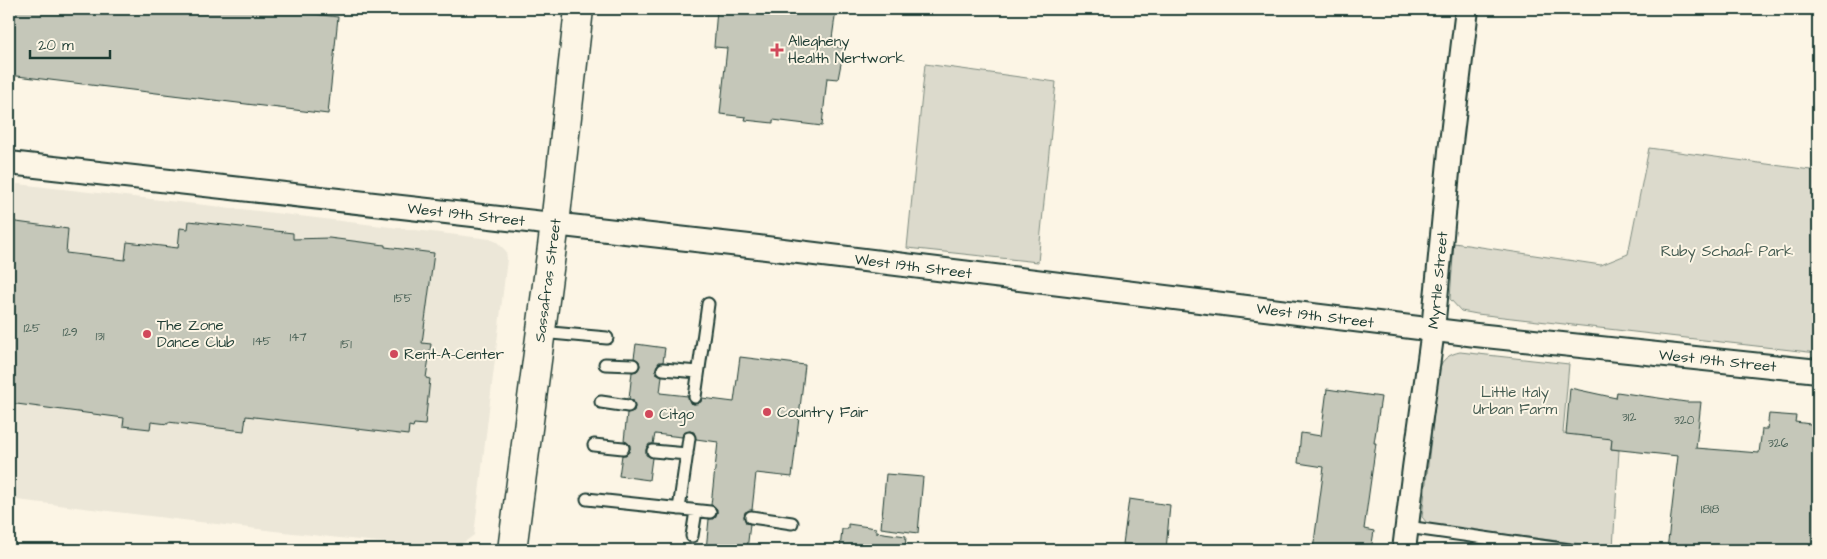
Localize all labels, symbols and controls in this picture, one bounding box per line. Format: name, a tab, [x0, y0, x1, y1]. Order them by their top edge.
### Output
scale bar	[30, 28, 110, 60]
place label: Allegheny Health Nertwork	[788, 31, 905, 69]
text: 20 m	[38, 35, 74, 56]
marker: Allegheny Health Nertwork	[770, 43, 784, 57]
street label: West 19th Street	[406, 198, 526, 232]
street label: Sassafras Street	[530, 217, 567, 344]
street label: Myrtle Street	[1423, 230, 1453, 330]
park label: Ruby Schaaf Park	[1661, 241, 1793, 263]
street label: West 19th Street	[853, 249, 973, 284]
house number: 155	[394, 290, 413, 307]
street label: West 19th Street	[1255, 298, 1375, 333]
place label: The Zone Dance Club	[157, 315, 235, 353]
house number: 125	[24, 320, 41, 337]
house number: 129	[62, 324, 78, 341]
house number: 131	[95, 328, 105, 345]
marker: The Zone Dance Club	[141, 328, 153, 340]
house number: 147	[289, 329, 307, 346]
house number: 145	[253, 333, 272, 350]
house number: 151	[340, 336, 352, 353]
place label: Rent-A-Center	[404, 344, 504, 365]
street label: West 19th Street	[1658, 344, 1777, 378]
marker: Rent-A-Center	[388, 348, 400, 360]
park label: Little Italy Urban Farm	[1473, 382, 1557, 420]
place label: Country Fair	[777, 402, 868, 424]
place label: Citgo	[659, 404, 695, 426]
marker: Country Fair	[761, 406, 773, 418]
marker: Citgo	[643, 408, 655, 420]
house number: 312	[1622, 409, 1636, 426]
house number: 320	[1674, 412, 1695, 429]
house number: 326	[1768, 435, 1789, 452]
house number: 1818	[1701, 501, 1720, 518]

